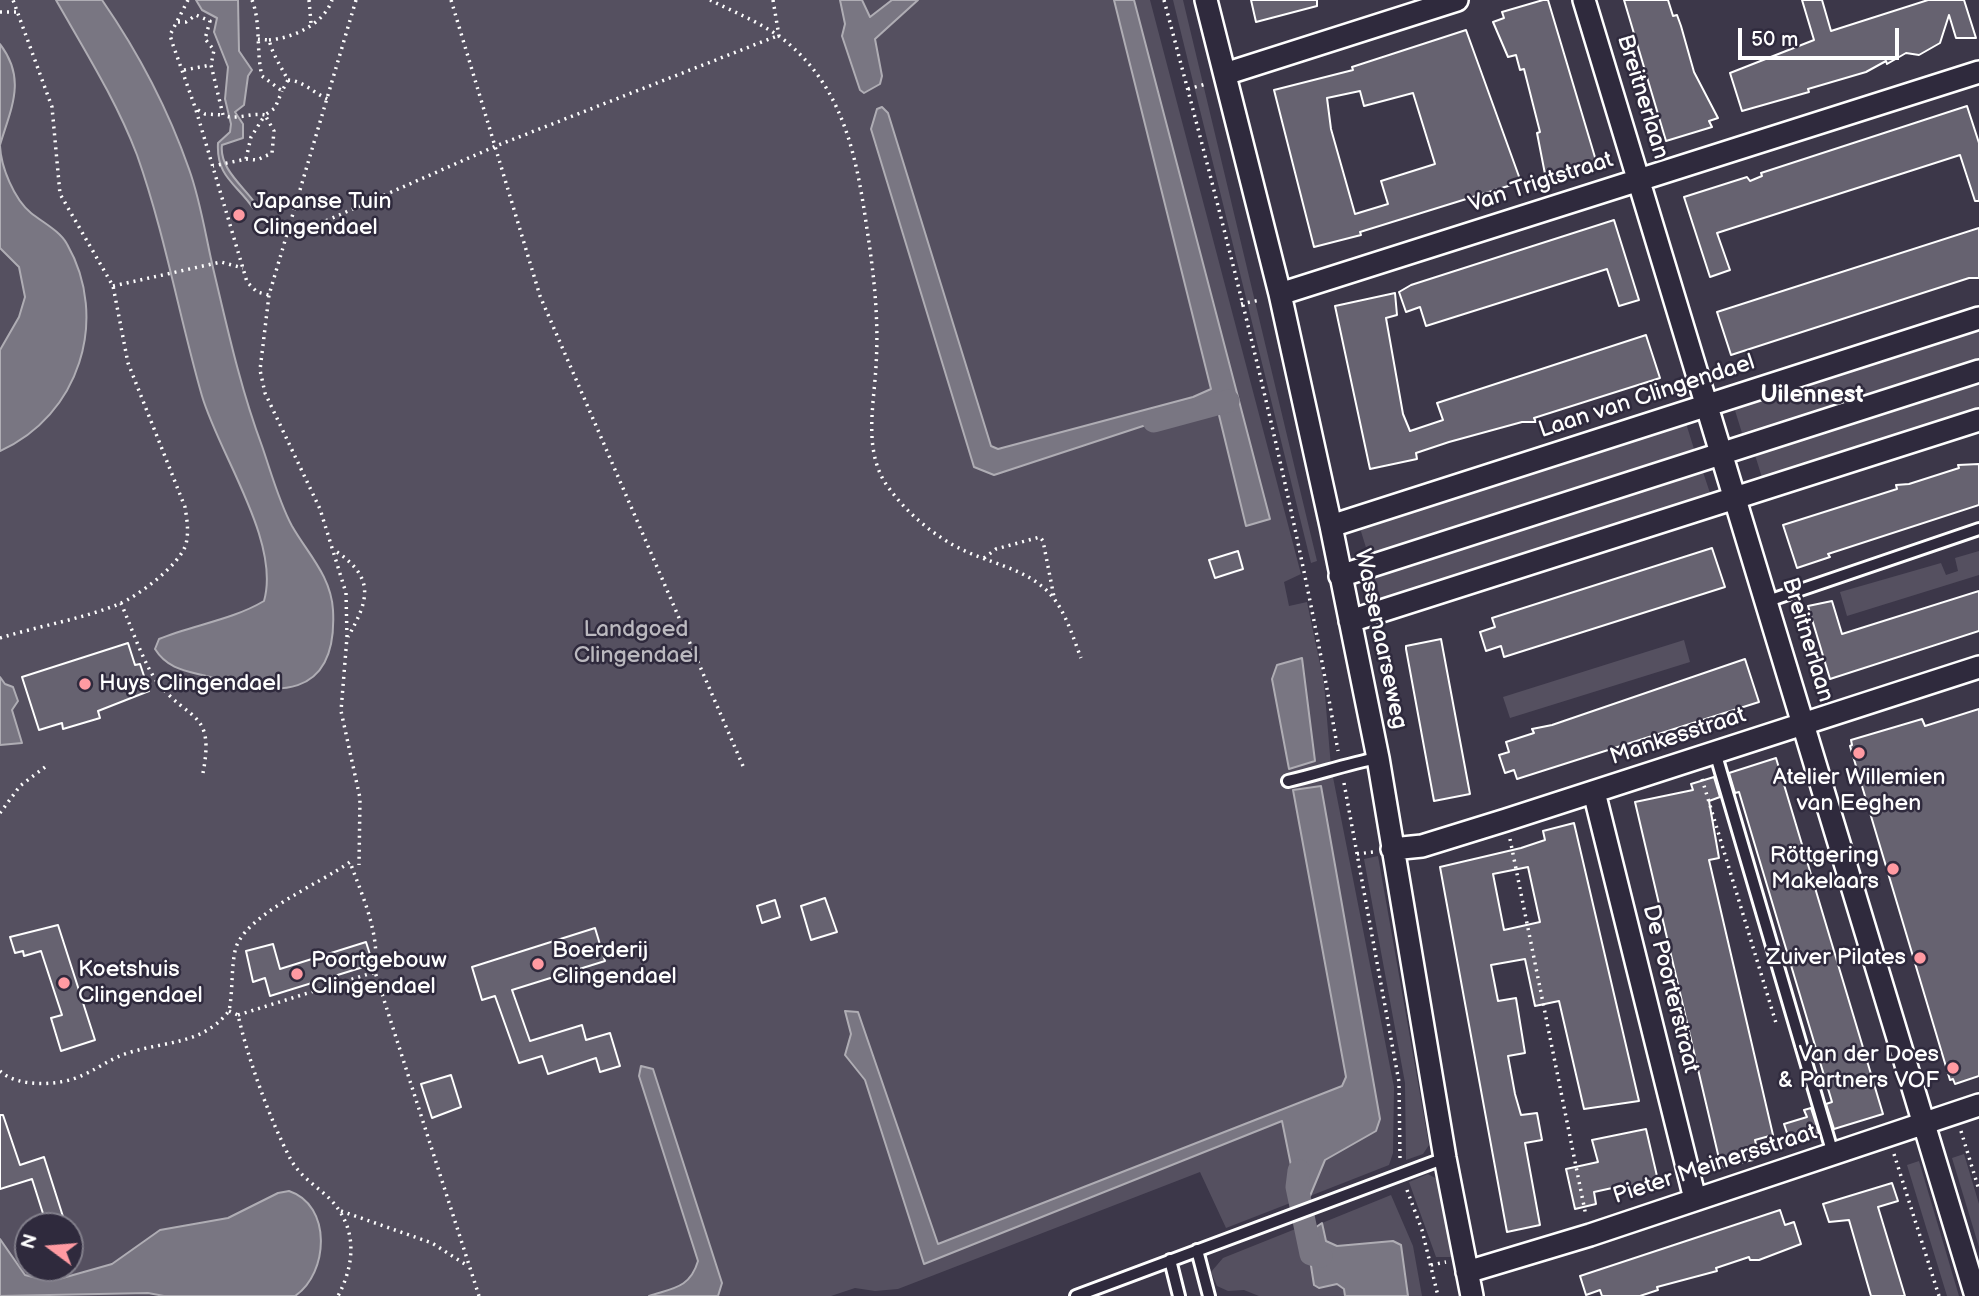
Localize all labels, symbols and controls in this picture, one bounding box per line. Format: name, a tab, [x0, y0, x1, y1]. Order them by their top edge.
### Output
scale bar	[1741, 14, 1902, 58]
text: 50 m	[1751, 27, 1798, 52]
street label: Breitnerlaan	[1610, 31, 1674, 163]
street label: Van Trigtstraat	[1465, 147, 1617, 219]
place label: Japanse Tuin Clingendael	[253, 188, 391, 242]
marker: Japanse Tuin Clingendael	[231, 207, 247, 223]
street label: Laan van Clingendael	[1536, 349, 1758, 445]
district label: Uilennest	[1760, 382, 1864, 410]
street label: Wassenaarseweg	[1347, 546, 1413, 732]
street label: Breitnerlaan	[1775, 574, 1839, 706]
park label: Landgoed Clingendael	[574, 616, 698, 670]
place label: Huys Clingendael	[99, 670, 281, 698]
marker: Huys Clingendael	[77, 676, 93, 692]
street label: Mankesstraat	[1607, 702, 1749, 772]
marker: Atelier Willemien van Eeghen	[1851, 745, 1867, 761]
place label: Atelier Willemien van Eeghen	[1773, 764, 1945, 818]
place label: Röttgering Makelaars	[1770, 842, 1879, 896]
marker: Röttgering Makelaars	[1885, 861, 1901, 877]
street label: De Poorterstraat	[1636, 902, 1704, 1076]
place label: Boerderij Clingendael	[552, 937, 677, 991]
place label: Zuiver Pilates	[1767, 944, 1906, 972]
place label: Poortgebouw Clingendael	[311, 947, 447, 1001]
marker: Zuiver Pilates	[1912, 950, 1928, 966]
place label: Koetshuis Clingendael	[78, 956, 203, 1010]
marker: Boerderij Clingendael	[530, 956, 546, 972]
marker: Poortgebouw Clingendael	[289, 966, 305, 982]
marker: Koetshuis Clingendael	[56, 975, 72, 991]
place label: Van der Does & Partners VOF	[1778, 1041, 1939, 1095]
marker: Van der Does & Partners VOF	[1945, 1060, 1961, 1076]
street label: Pieter Meinersstraat	[1610, 1119, 1820, 1211]
north arrow	[14, 1212, 84, 1282]
text: N	[17, 1232, 43, 1252]

